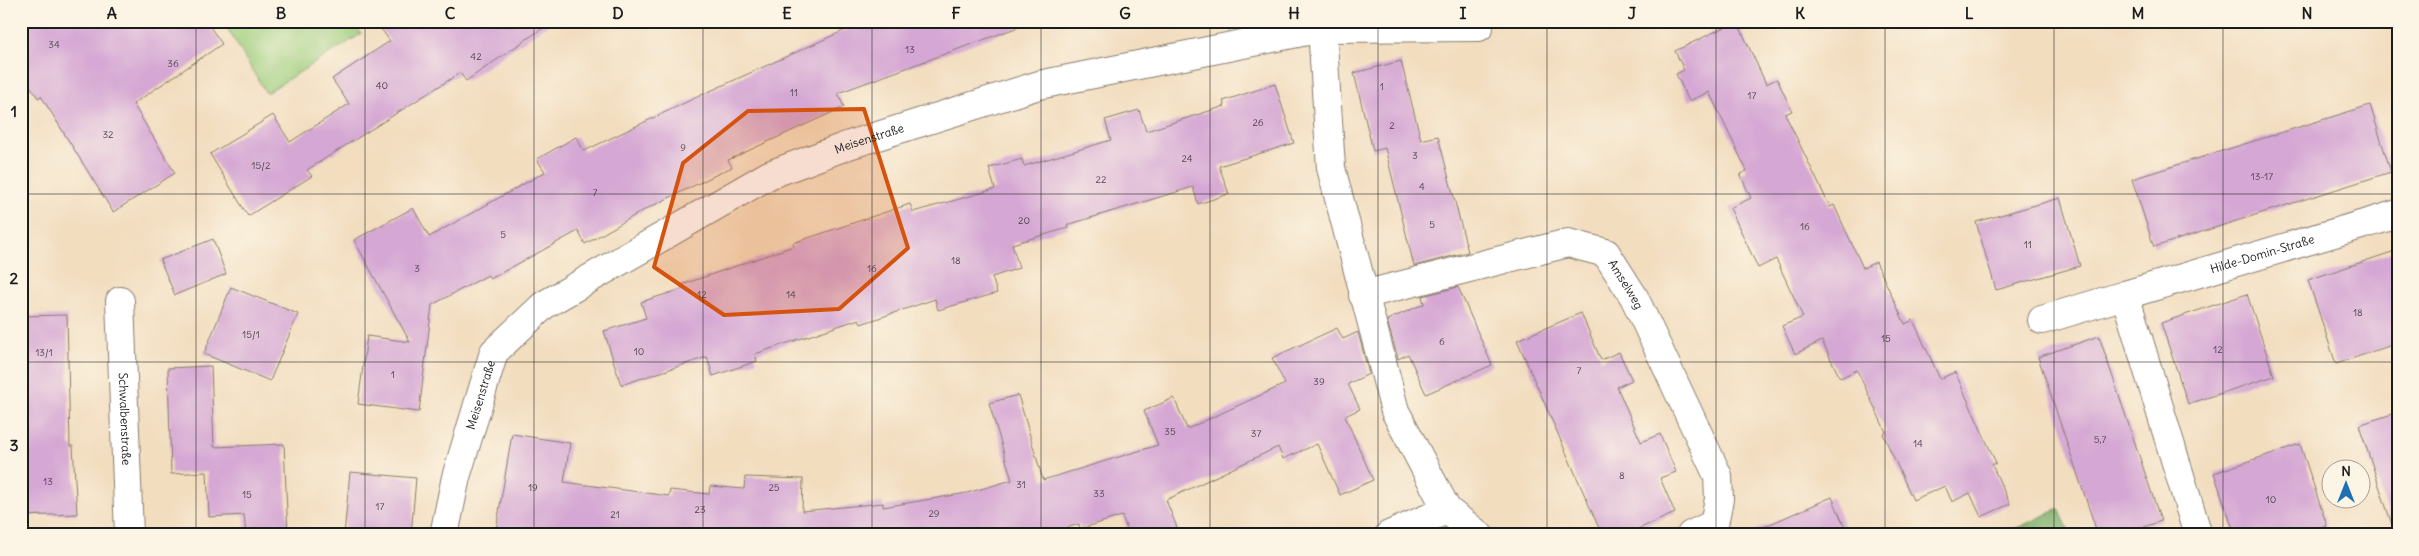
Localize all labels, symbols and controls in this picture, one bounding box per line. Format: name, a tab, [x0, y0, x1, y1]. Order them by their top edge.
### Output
text: A	[107, 3, 117, 23]
text: B	[276, 3, 287, 23]
text: C	[445, 3, 456, 23]
text: D	[612, 3, 624, 23]
text: E	[782, 3, 792, 23]
text: F	[951, 3, 961, 23]
text: G	[1119, 3, 1131, 23]
text: H	[1288, 3, 1300, 23]
text: I	[1460, 3, 1467, 23]
text: J	[1628, 3, 1637, 23]
text: K	[1795, 3, 1805, 23]
text: L	[1965, 3, 1974, 23]
text: M	[2132, 3, 2145, 23]
text: N	[2301, 3, 2313, 23]
house number: 34	[48, 38, 60, 51]
house number: 13	[905, 43, 915, 56]
house number: 42	[470, 50, 482, 63]
house number: 36	[167, 57, 179, 70]
house number: 40	[376, 79, 388, 92]
house number: 1	[1380, 80, 1384, 93]
house number: 11	[790, 86, 798, 99]
house number: 17	[1748, 89, 1757, 102]
text: 1	[11, 101, 17, 121]
house number: 26	[1252, 116, 1264, 129]
house number: 2	[1389, 119, 1395, 132]
street label: Meisenstraße	[832, 120, 906, 157]
house number: 32	[102, 128, 114, 141]
house number: 9	[680, 141, 686, 154]
house number: 3	[1412, 149, 1418, 162]
house number: 24	[1181, 152, 1193, 165]
house number: 15/2	[252, 159, 271, 172]
house number: 13-17	[2251, 170, 2273, 183]
house number: 22	[1096, 173, 1107, 186]
house number: 4	[1419, 180, 1425, 193]
house number: 7	[593, 186, 598, 199]
house number: 20	[1018, 214, 1030, 227]
house number: 5	[1429, 218, 1435, 231]
house number: 16	[1800, 220, 1810, 233]
house number: 5	[500, 228, 506, 241]
street label: Hilde-Domin-Straße	[2208, 231, 2316, 276]
house number: 11	[2024, 238, 2032, 251]
house number: 18	[951, 254, 961, 267]
street label: Amselweg	[1605, 257, 1647, 312]
house number: 3	[414, 262, 420, 275]
house number: 16	[867, 262, 877, 275]
text: 2	[10, 268, 19, 288]
house number: 12	[697, 288, 707, 301]
house number: 14	[786, 288, 796, 301]
house number: 18	[2353, 306, 2363, 319]
house number: 15/1	[242, 328, 260, 341]
house number: 15	[1881, 332, 1891, 345]
house number: 6	[1439, 335, 1445, 348]
house number: 12	[2213, 343, 2223, 356]
house number: 10	[634, 345, 644, 358]
house number: 13/1	[35, 346, 53, 359]
street label: Meisenstraße	[463, 358, 498, 431]
house number: 7	[1577, 364, 1582, 377]
house number: 1	[391, 368, 395, 381]
street label: Schwalbenstraße	[116, 372, 134, 466]
house number: 39	[1313, 375, 1325, 388]
house number: 35	[1164, 425, 1176, 438]
house number: 37	[1251, 427, 1261, 440]
house number: 5,7	[2094, 433, 2106, 446]
text: 3	[9, 435, 19, 455]
house number: 14	[1913, 437, 1923, 450]
north arrow	[2322, 458, 2372, 508]
text: N	[2341, 462, 2351, 480]
house number: 8	[1619, 469, 1625, 482]
house number: 13	[43, 475, 53, 488]
house number: 31	[1016, 478, 1026, 491]
house number: 19	[528, 481, 538, 494]
house number: 25	[768, 481, 780, 494]
house number: 33	[1093, 487, 1105, 500]
house number: 15	[242, 488, 252, 501]
house number: 10	[2266, 493, 2276, 506]
house number: 17	[376, 500, 385, 513]
house number: 23	[694, 503, 706, 516]
house number: 29	[928, 507, 940, 520]
house number: 21	[610, 508, 620, 521]

